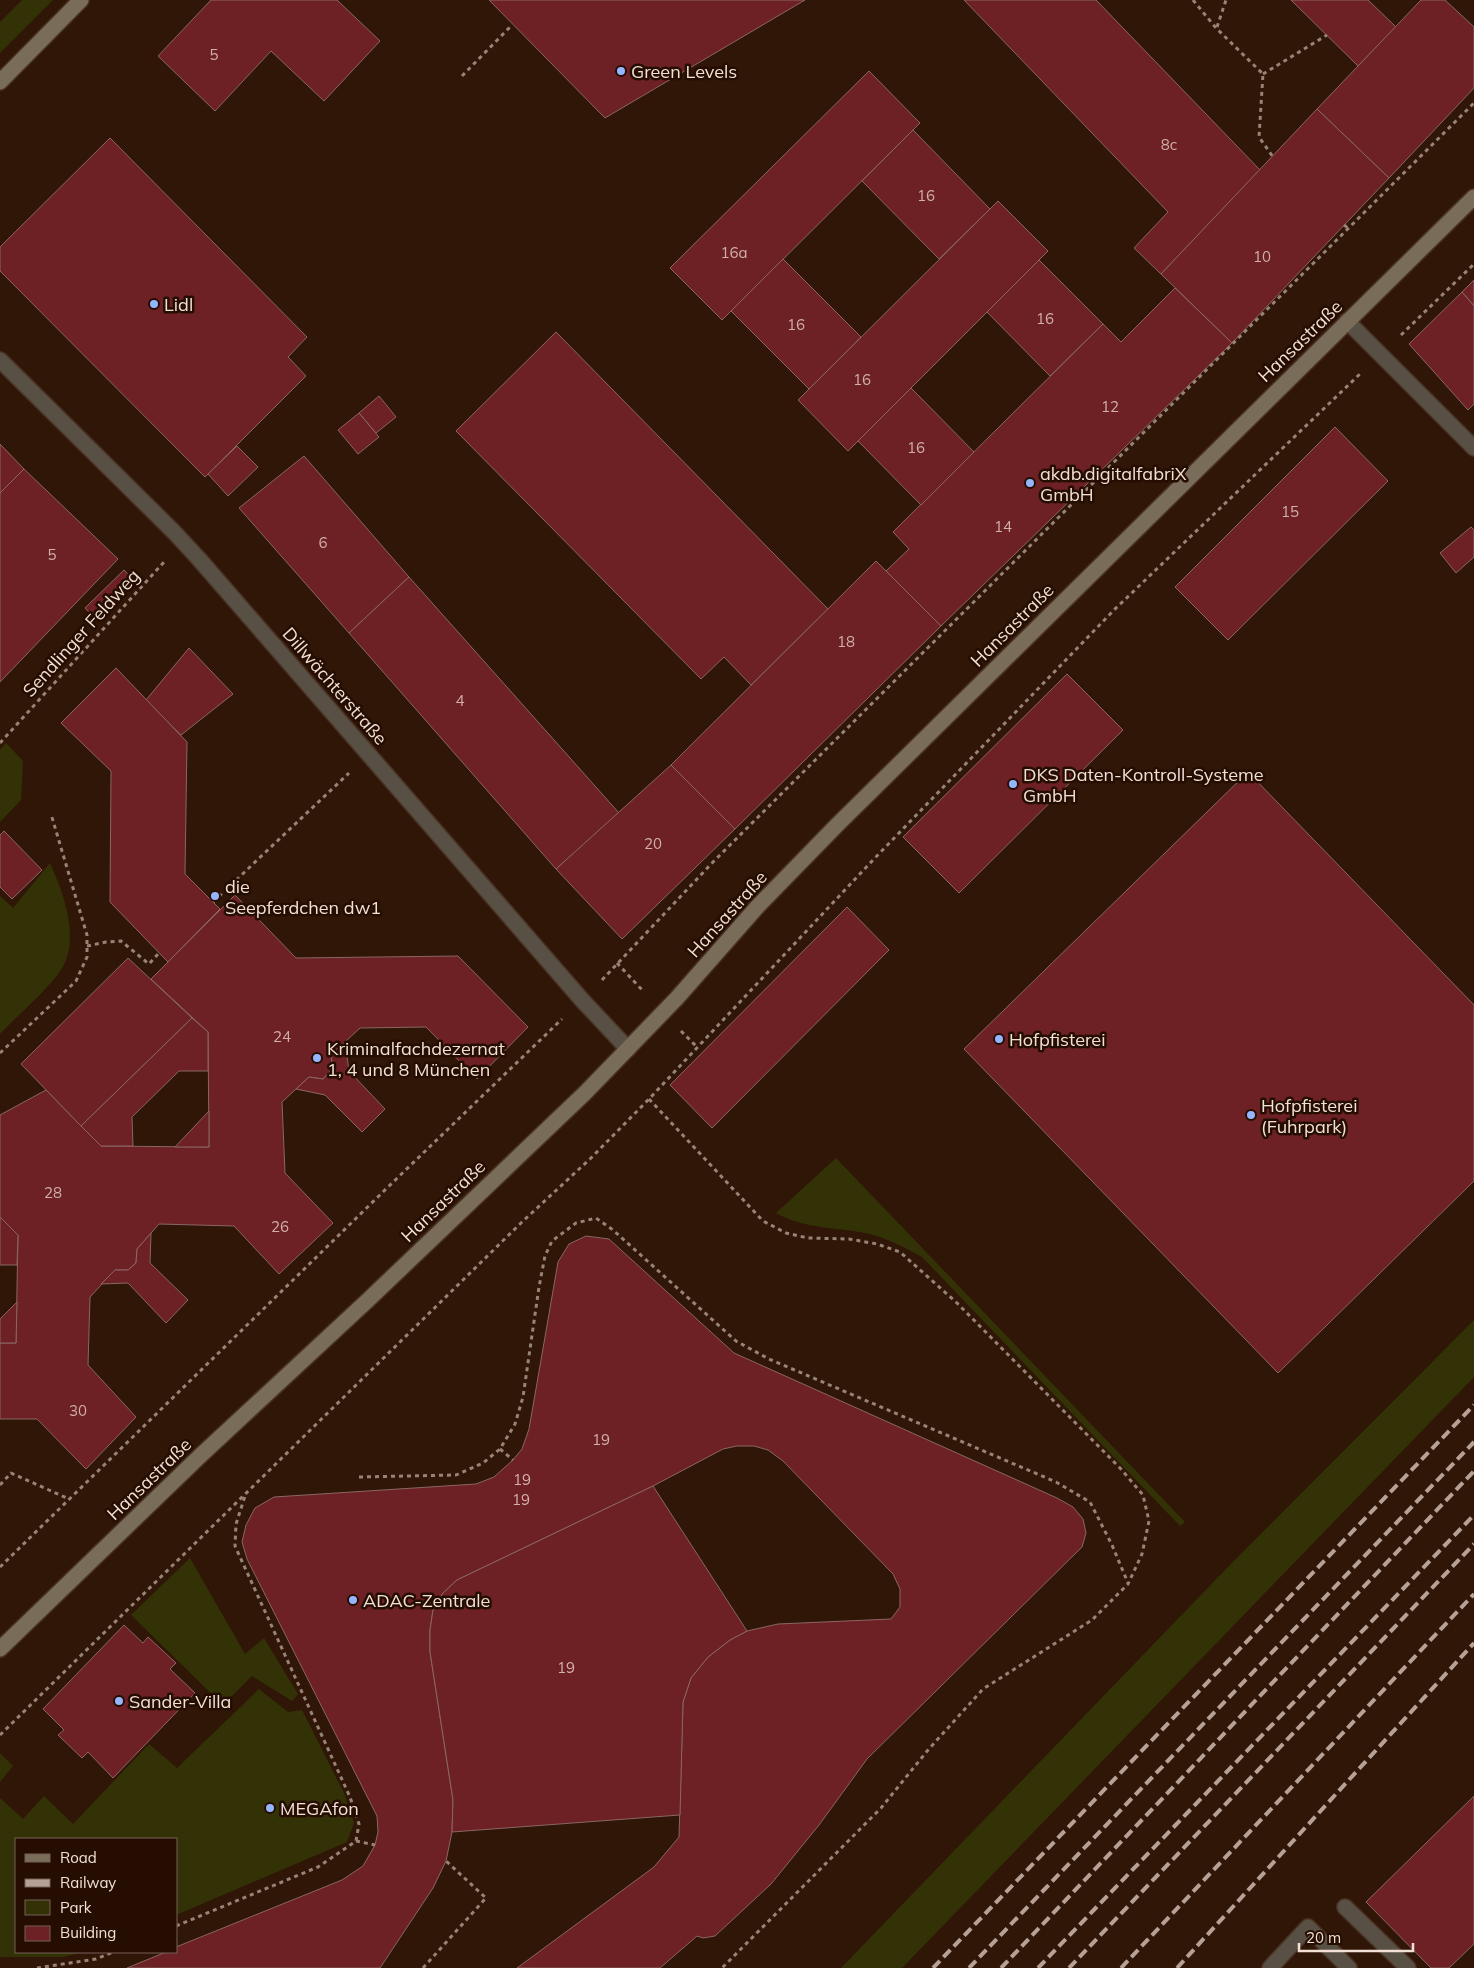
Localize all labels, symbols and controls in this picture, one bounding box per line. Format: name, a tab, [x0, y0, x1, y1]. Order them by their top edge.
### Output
house number: 5	[209, 45, 219, 64]
place label: Green Levels	[631, 60, 737, 83]
marker: Green Levels	[615, 65, 627, 77]
house number: 8c	[1161, 135, 1177, 154]
house number: 16	[917, 186, 935, 205]
house number: 16a	[720, 243, 748, 262]
house number: 10	[1253, 247, 1271, 266]
place label: Lidl	[164, 293, 193, 316]
street label: Hansastraße	[1253, 295, 1347, 387]
marker: Lidl	[148, 298, 160, 310]
house number: 16	[1036, 309, 1054, 328]
house number: 16	[787, 315, 805, 334]
house number: 16	[853, 370, 871, 389]
house number: 12	[1101, 397, 1119, 416]
house number: 16	[907, 438, 925, 457]
place label: akdb.digitalfabriX GmbH	[1040, 462, 1187, 506]
marker: akdb.digitalfabriX GmbH	[1024, 477, 1036, 489]
house number: 15	[1281, 502, 1299, 521]
house number: 14	[994, 517, 1012, 536]
house number: 6	[318, 533, 328, 552]
house number: 5	[47, 545, 57, 564]
street label: Sendlinger Feldweg	[18, 564, 144, 702]
street label: Hansastraße	[966, 579, 1058, 671]
street label: Dillwächterstraße	[278, 623, 392, 749]
house number: 18	[837, 632, 855, 651]
house number: 4	[455, 691, 465, 710]
place label: DKS Daten-Kontroll-Systeme GmbH	[1023, 763, 1264, 807]
marker: DKS Daten-Kontroll-Systeme GmbH	[1007, 778, 1019, 790]
house number: 20	[644, 834, 662, 853]
street label: Hansastraße	[682, 866, 772, 962]
place label: die Seepferdchen dw1	[225, 875, 381, 919]
marker: die Seepferdchen dw1	[209, 890, 221, 902]
house number: 24	[273, 1027, 291, 1046]
place label: Hofpfisterei	[1009, 1028, 1105, 1051]
marker: Hofpfisterei	[993, 1033, 1005, 1045]
place label: Kriminalfachdezernat 1, 4 und 8 München	[327, 1037, 505, 1081]
marker: Kriminalfachdezernat 1, 4 und 8 München	[311, 1052, 323, 1064]
place label: Hofpfisterei (Fuhrpark)	[1261, 1094, 1357, 1138]
marker: Hofpfisterei (Fuhrpark)	[1245, 1109, 1257, 1121]
street label: Hansastraße	[396, 1155, 490, 1247]
house number: 28	[44, 1183, 62, 1202]
house number: 26	[271, 1217, 289, 1236]
house number: 30	[69, 1401, 87, 1420]
house number: 19	[592, 1430, 610, 1449]
street label: Hansastraße	[102, 1433, 196, 1525]
house number: 19	[513, 1470, 531, 1489]
house number: 19	[512, 1490, 530, 1509]
place label: ADAC-Zentrale	[363, 1589, 490, 1612]
marker: ADAC-Zentrale	[347, 1594, 359, 1606]
house number: 19	[557, 1658, 575, 1677]
place label: Sander-Villa	[129, 1690, 231, 1713]
marker: Sander-Villa	[113, 1695, 125, 1707]
place label: MEGAfon	[280, 1797, 359, 1820]
marker: MEGAfon	[264, 1802, 276, 1814]
legend	[15, 1838, 178, 1953]
text: Road	[60, 1848, 97, 1867]
text: Railway	[60, 1873, 116, 1892]
text: Park	[60, 1898, 92, 1917]
scale bar	[1299, 1920, 1413, 1952]
text: Building	[60, 1923, 116, 1942]
text: 20 m	[1306, 1928, 1341, 1947]

